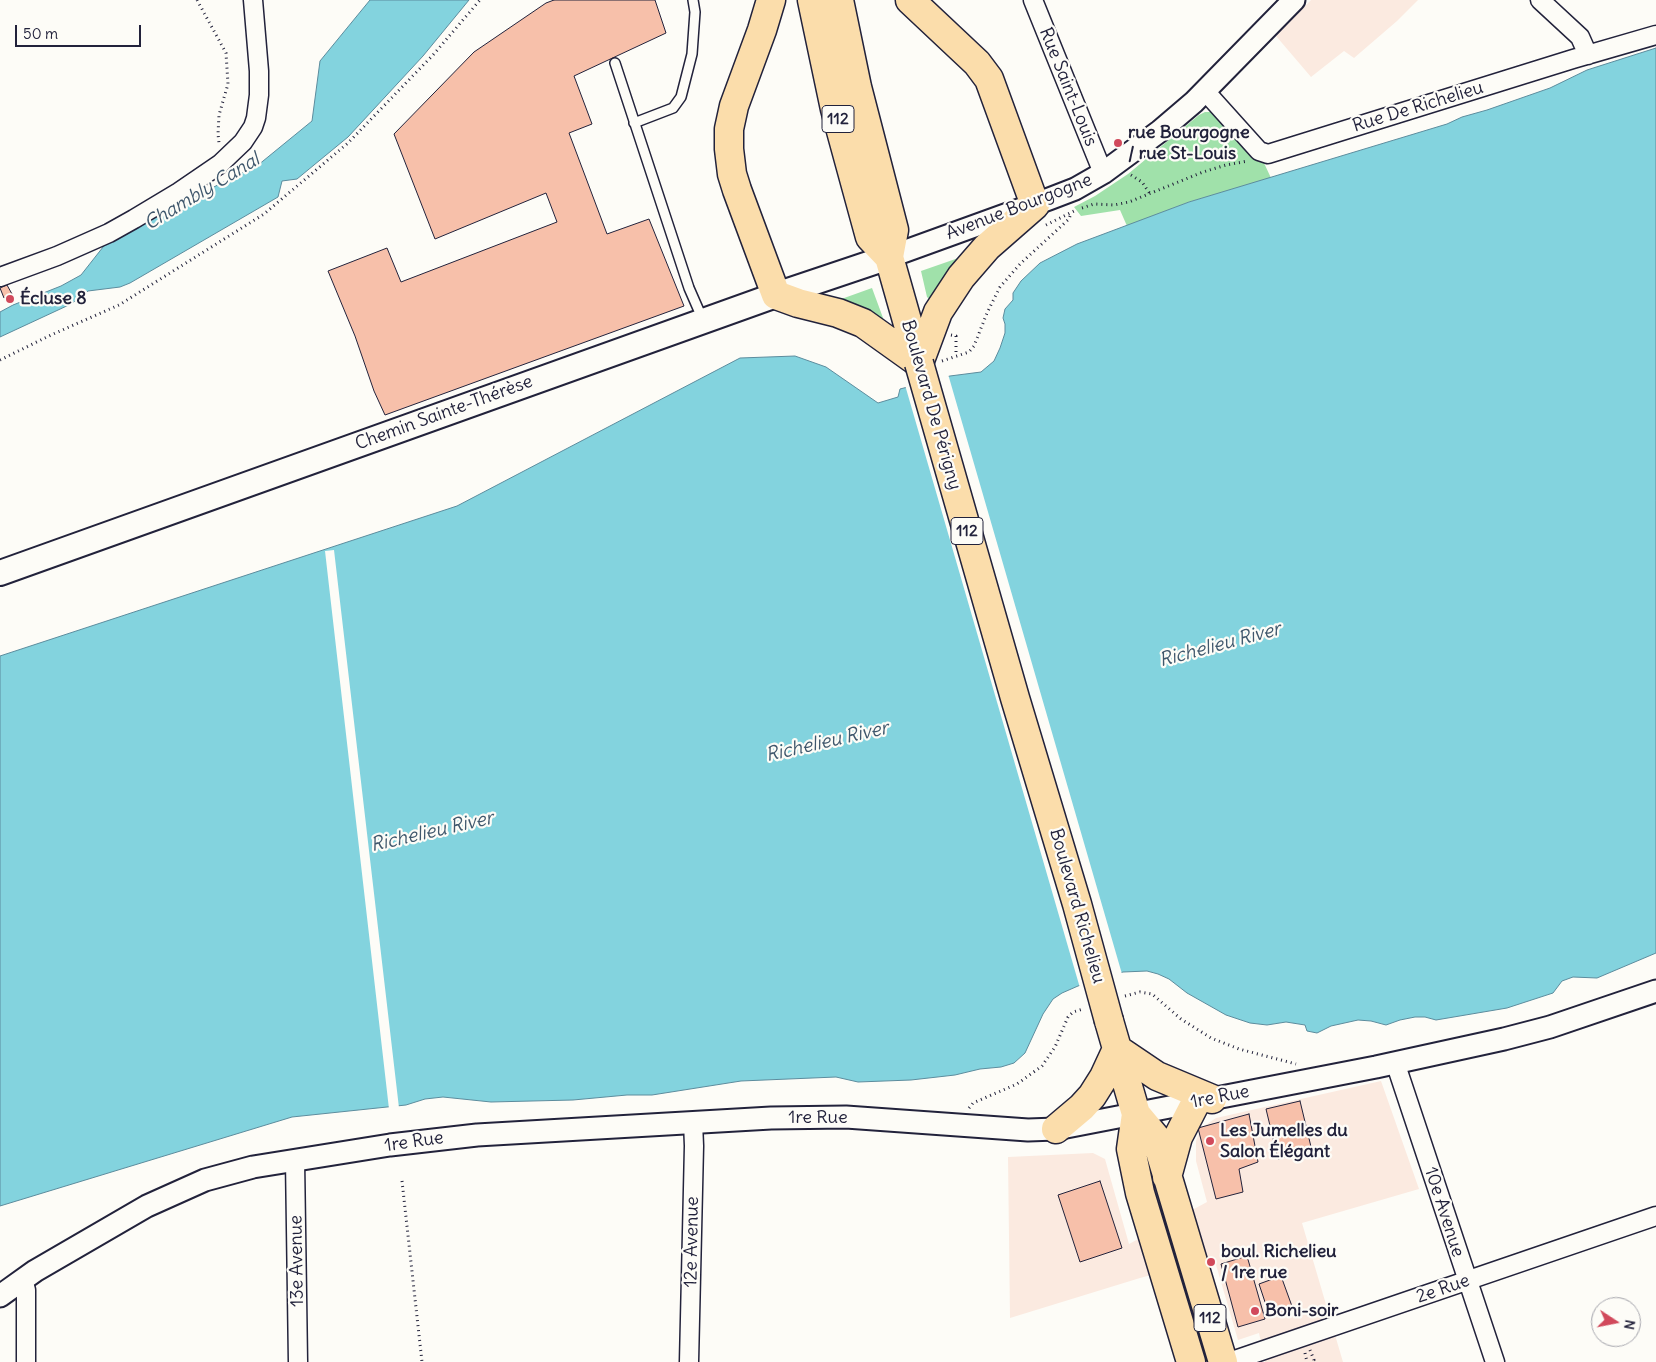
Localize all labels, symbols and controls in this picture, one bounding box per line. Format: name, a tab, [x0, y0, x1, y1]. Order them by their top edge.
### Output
scale bar	[18, 15, 144, 47]
text: 50 m	[23, 24, 58, 43]
street label: Rue Saint-Louis	[1034, 24, 1102, 150]
street label: Rue De Richelieu	[1350, 77, 1486, 137]
road number: 112	[822, 106, 854, 132]
place label: rue Bourgogne / rue St-Louis	[1128, 122, 1250, 164]
marker: rue Bourgogne / rue St-Louis	[1112, 137, 1124, 149]
water label: Chambly Canal	[140, 149, 264, 235]
street label: Avenue Bourgogne	[943, 169, 1095, 245]
place label: Écluse 8	[20, 288, 87, 310]
marker: Écluse 8	[4, 293, 16, 305]
street label: Boulevard De Périgny	[896, 318, 966, 492]
street label: Chemin Sainte-Thérèse	[352, 371, 536, 455]
road number: 112	[951, 518, 983, 544]
water label: Richelieu River	[1157, 618, 1283, 672]
water label: Richelieu River	[763, 717, 891, 767]
water label: Richelieu River	[368, 807, 496, 857]
street label: Boulevard Richelieu	[1045, 826, 1109, 986]
street label: 1re Rue	[1189, 1081, 1251, 1113]
street label: 1re Rue	[788, 1107, 848, 1129]
place label: Les Jumelles du Salon Élégant	[1220, 1120, 1348, 1162]
street label: 1re Rue	[383, 1127, 445, 1157]
marker: Les Jumelles du Salon Élégant	[1204, 1135, 1216, 1147]
street label: 10e Avenue	[1419, 1164, 1469, 1260]
street label: 12e Avenue	[680, 1196, 704, 1288]
street label: 13e Avenue	[285, 1215, 309, 1307]
place label: boul. Richelieu / 1re rue	[1221, 1241, 1337, 1284]
marker: boul. Richelieu / 1re rue	[1205, 1256, 1217, 1268]
street label: 2e Rue	[1413, 1270, 1473, 1308]
north arrow	[1591, 1297, 1641, 1347]
place label: Boni-soir	[1265, 1300, 1338, 1322]
road number: 112	[1194, 1305, 1226, 1332]
marker: Boni-soir	[1249, 1305, 1261, 1317]
text: N	[1620, 1318, 1640, 1331]

